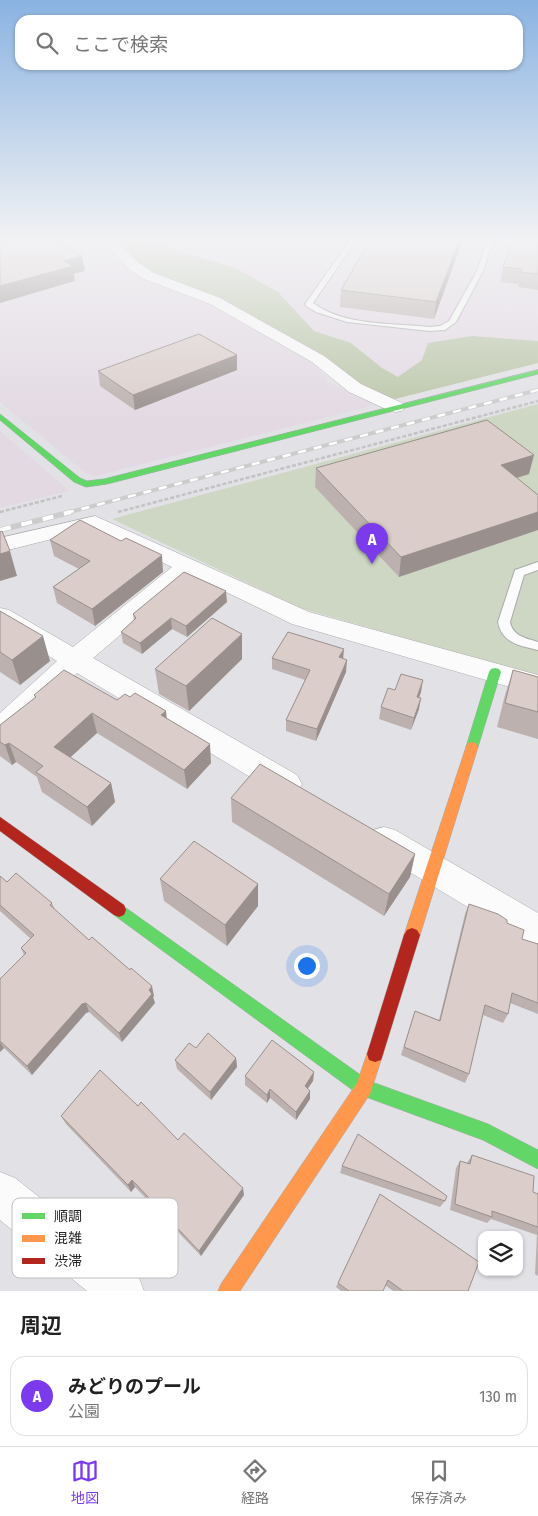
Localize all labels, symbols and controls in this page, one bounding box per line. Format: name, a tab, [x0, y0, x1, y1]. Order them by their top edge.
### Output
search box	[15, 15, 523, 70]
icon: search	[33, 29, 61, 57]
text: ここで検索	[73, 33, 168, 56]
pin: A	[356, 523, 388, 564]
your location	[294, 953, 320, 979]
legend	[12, 1198, 178, 1278]
text: 順調	[54, 1208, 82, 1225]
text: 混雑	[54, 1230, 82, 1247]
map controls	[478, 1231, 523, 1276]
button: layers	[478, 1231, 523, 1276]
text: 渋滞	[54, 1253, 82, 1270]
text: 周辺	[20, 1313, 62, 1339]
text: みどりのプール	[68, 1375, 201, 1398]
text: A	[33, 1387, 41, 1406]
text: 130 m	[479, 1387, 517, 1406]
text: 公園	[68, 1402, 100, 1421]
tab: 地図	[71, 1457, 99, 1507]
tab: 経路	[241, 1457, 269, 1507]
tab: 保存済み	[411, 1457, 467, 1507]

